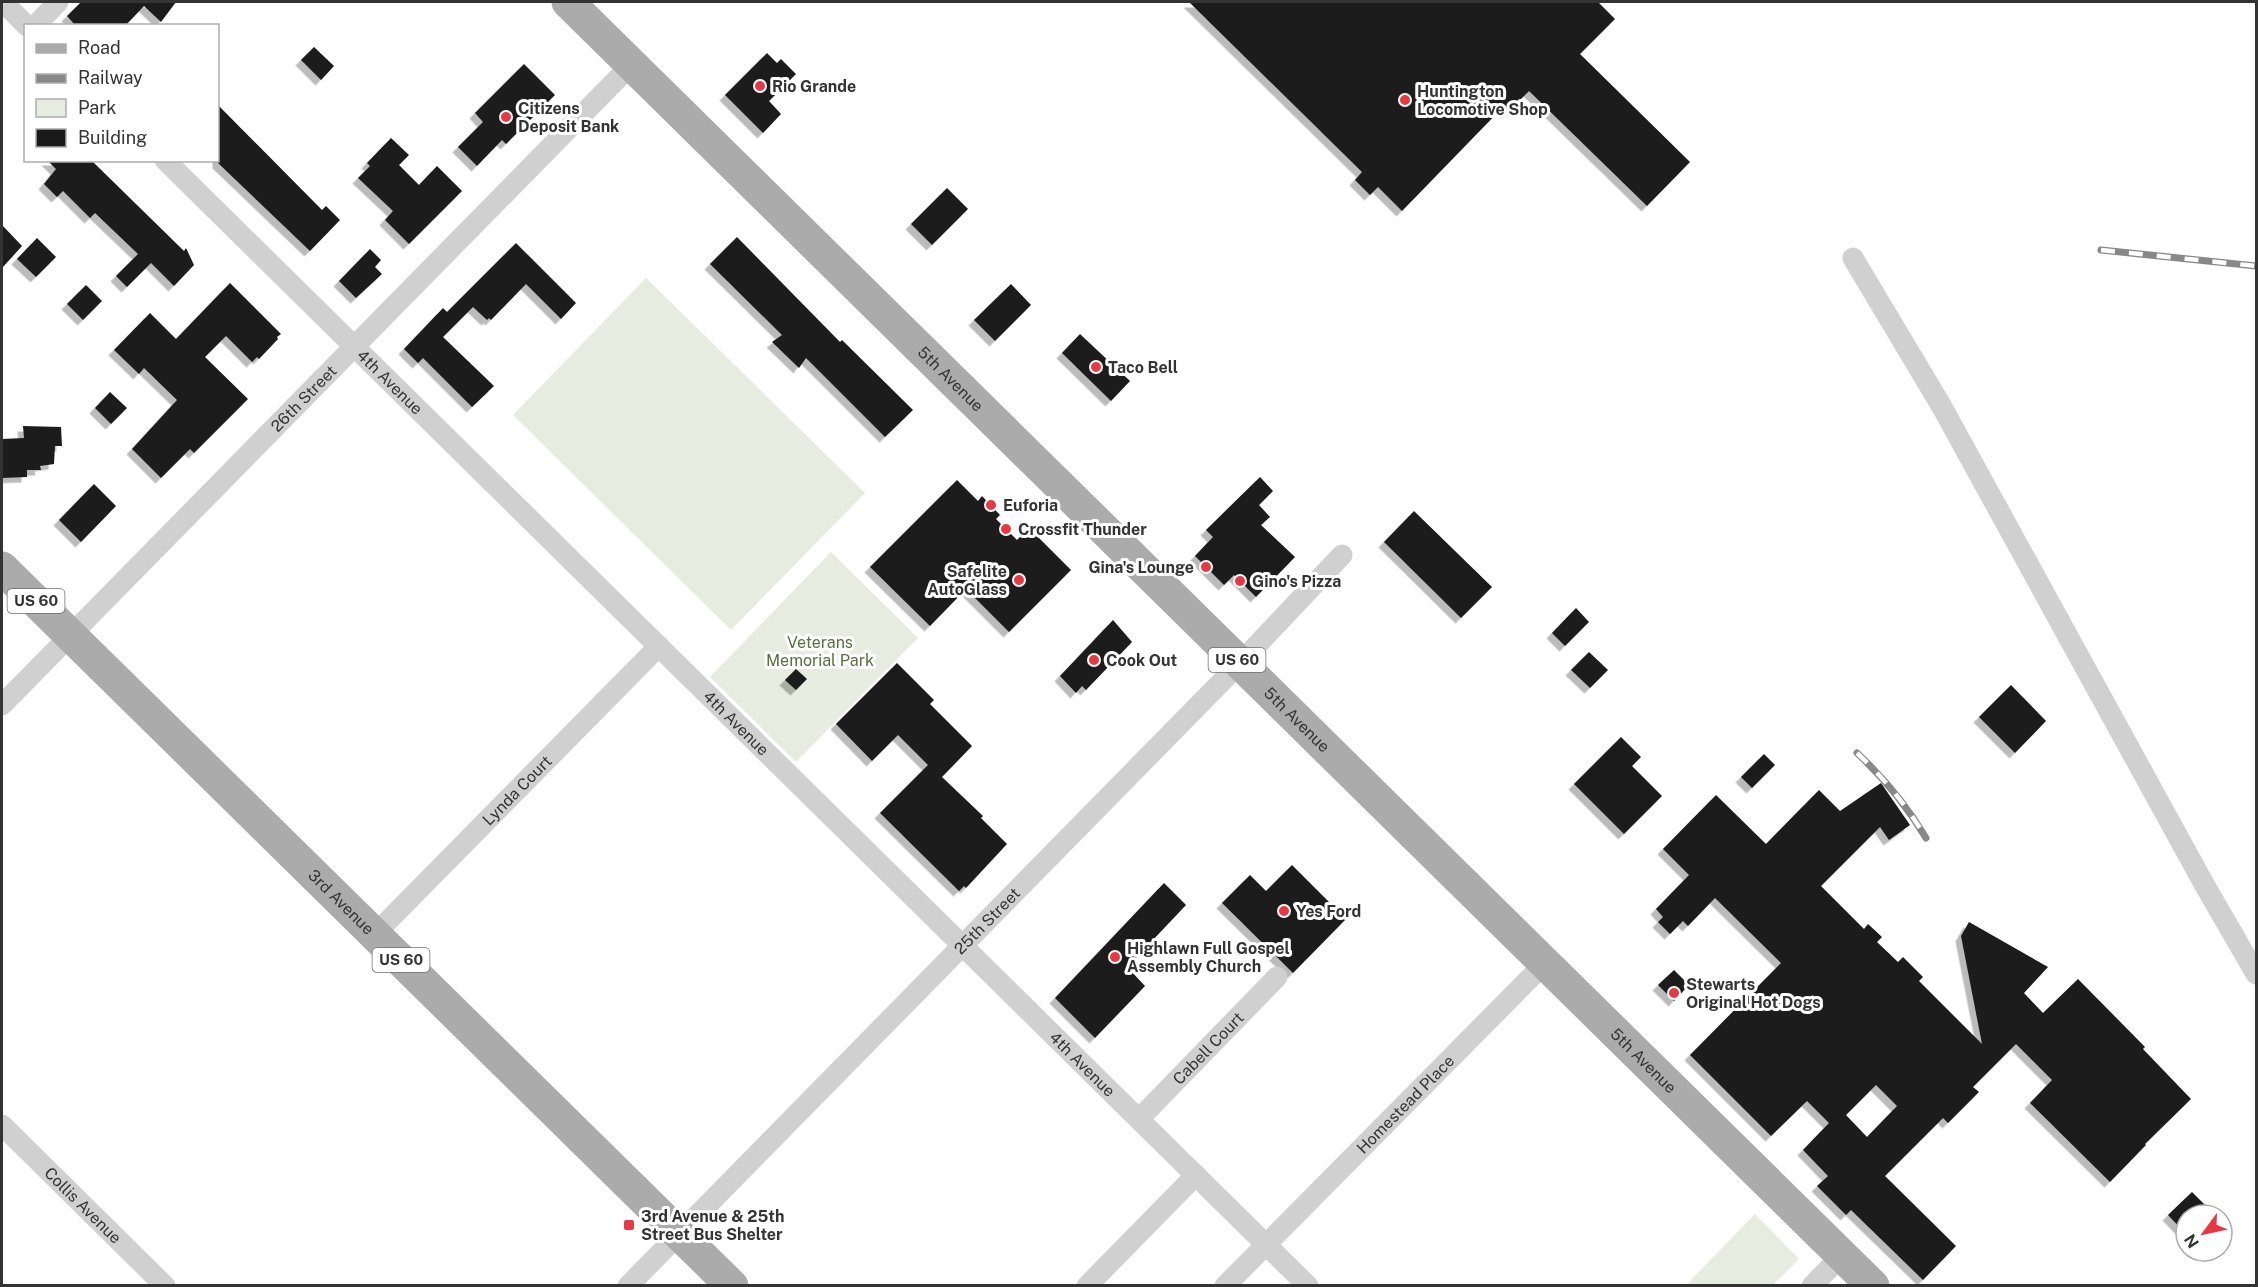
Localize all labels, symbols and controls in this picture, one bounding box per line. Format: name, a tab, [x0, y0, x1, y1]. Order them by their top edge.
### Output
legend	[24, 24, 219, 162]
text: Road	[78, 37, 121, 58]
text: Railway	[78, 67, 143, 88]
place label: Rio Grande	[772, 77, 856, 96]
marker: Rio Grande	[753, 79, 767, 93]
place label: Huntington Locomotive Shop	[1417, 82, 1548, 119]
marker: Huntington Locomotive Shop	[1398, 93, 1412, 107]
text: Park	[78, 97, 116, 118]
place label: Citizens Deposit Bank	[518, 99, 619, 136]
marker: Citizens Deposit Bank	[499, 110, 513, 124]
text: Building	[78, 127, 147, 148]
street label: 5th Avenue	[914, 343, 987, 415]
street label: 4th Avenue	[353, 346, 427, 419]
place label: Taco Bell	[1108, 358, 1178, 377]
marker: Taco Bell	[1089, 360, 1103, 374]
street label: 26th Street	[267, 361, 341, 436]
place label: Euforia	[1003, 496, 1058, 515]
marker: Euforia	[984, 498, 998, 512]
place label: Crossfit Thunder	[1018, 520, 1147, 539]
marker: Crossfit Thunder	[999, 522, 1013, 536]
place label: Gina's Lounge	[1088, 558, 1194, 577]
marker: Gina's Lounge	[1199, 560, 1213, 574]
place label: Safelite AutoGlass	[927, 562, 1007, 599]
place label: Gino's Pizza	[1252, 572, 1341, 591]
marker: Safelite AutoGlass	[1012, 573, 1026, 587]
marker: Gino's Pizza	[1233, 574, 1247, 588]
road number: US 60	[8, 589, 64, 613]
park label: Veterans Memorial Park	[766, 633, 874, 670]
road number: US 60	[1208, 648, 1266, 672]
place label: Cook Out	[1106, 651, 1178, 670]
marker: Cook Out	[1087, 653, 1101, 667]
street label: 5th Avenue	[1260, 683, 1334, 756]
street label: 4th Avenue	[699, 687, 773, 760]
street label: Lynda Court	[479, 752, 556, 829]
street label: 3rd Avenue	[304, 866, 378, 939]
street label: 25th Street	[950, 884, 1024, 958]
place label: Yes Ford	[1296, 902, 1361, 921]
marker: Yes Ford	[1277, 904, 1291, 918]
place label: Highlawn Full Gospel Assembly Church	[1127, 939, 1290, 976]
road number: US 60	[372, 948, 430, 972]
marker: Highlawn Full Gospel Assembly Church	[1108, 950, 1122, 964]
place label: Stewarts Original Hot Dogs	[1686, 975, 1821, 1012]
marker: Stewarts Original Hot Dogs	[1667, 986, 1681, 1000]
street label: Cabell Court	[1169, 1008, 1248, 1088]
street label: 5th Avenue	[1606, 1024, 1680, 1097]
street label: 4th Avenue	[1045, 1028, 1119, 1101]
street label: Homestead Place	[1353, 1051, 1458, 1158]
street label: Collis Avenue	[40, 1163, 125, 1247]
north arrow	[2174, 1203, 2234, 1263]
place label: 3rd Avenue & 25th Street Bus Shelter	[641, 1207, 784, 1244]
marker: 3rd Avenue & 25th Street Bus Shelter	[622, 1218, 636, 1232]
text: N	[2180, 1230, 2203, 1251]

